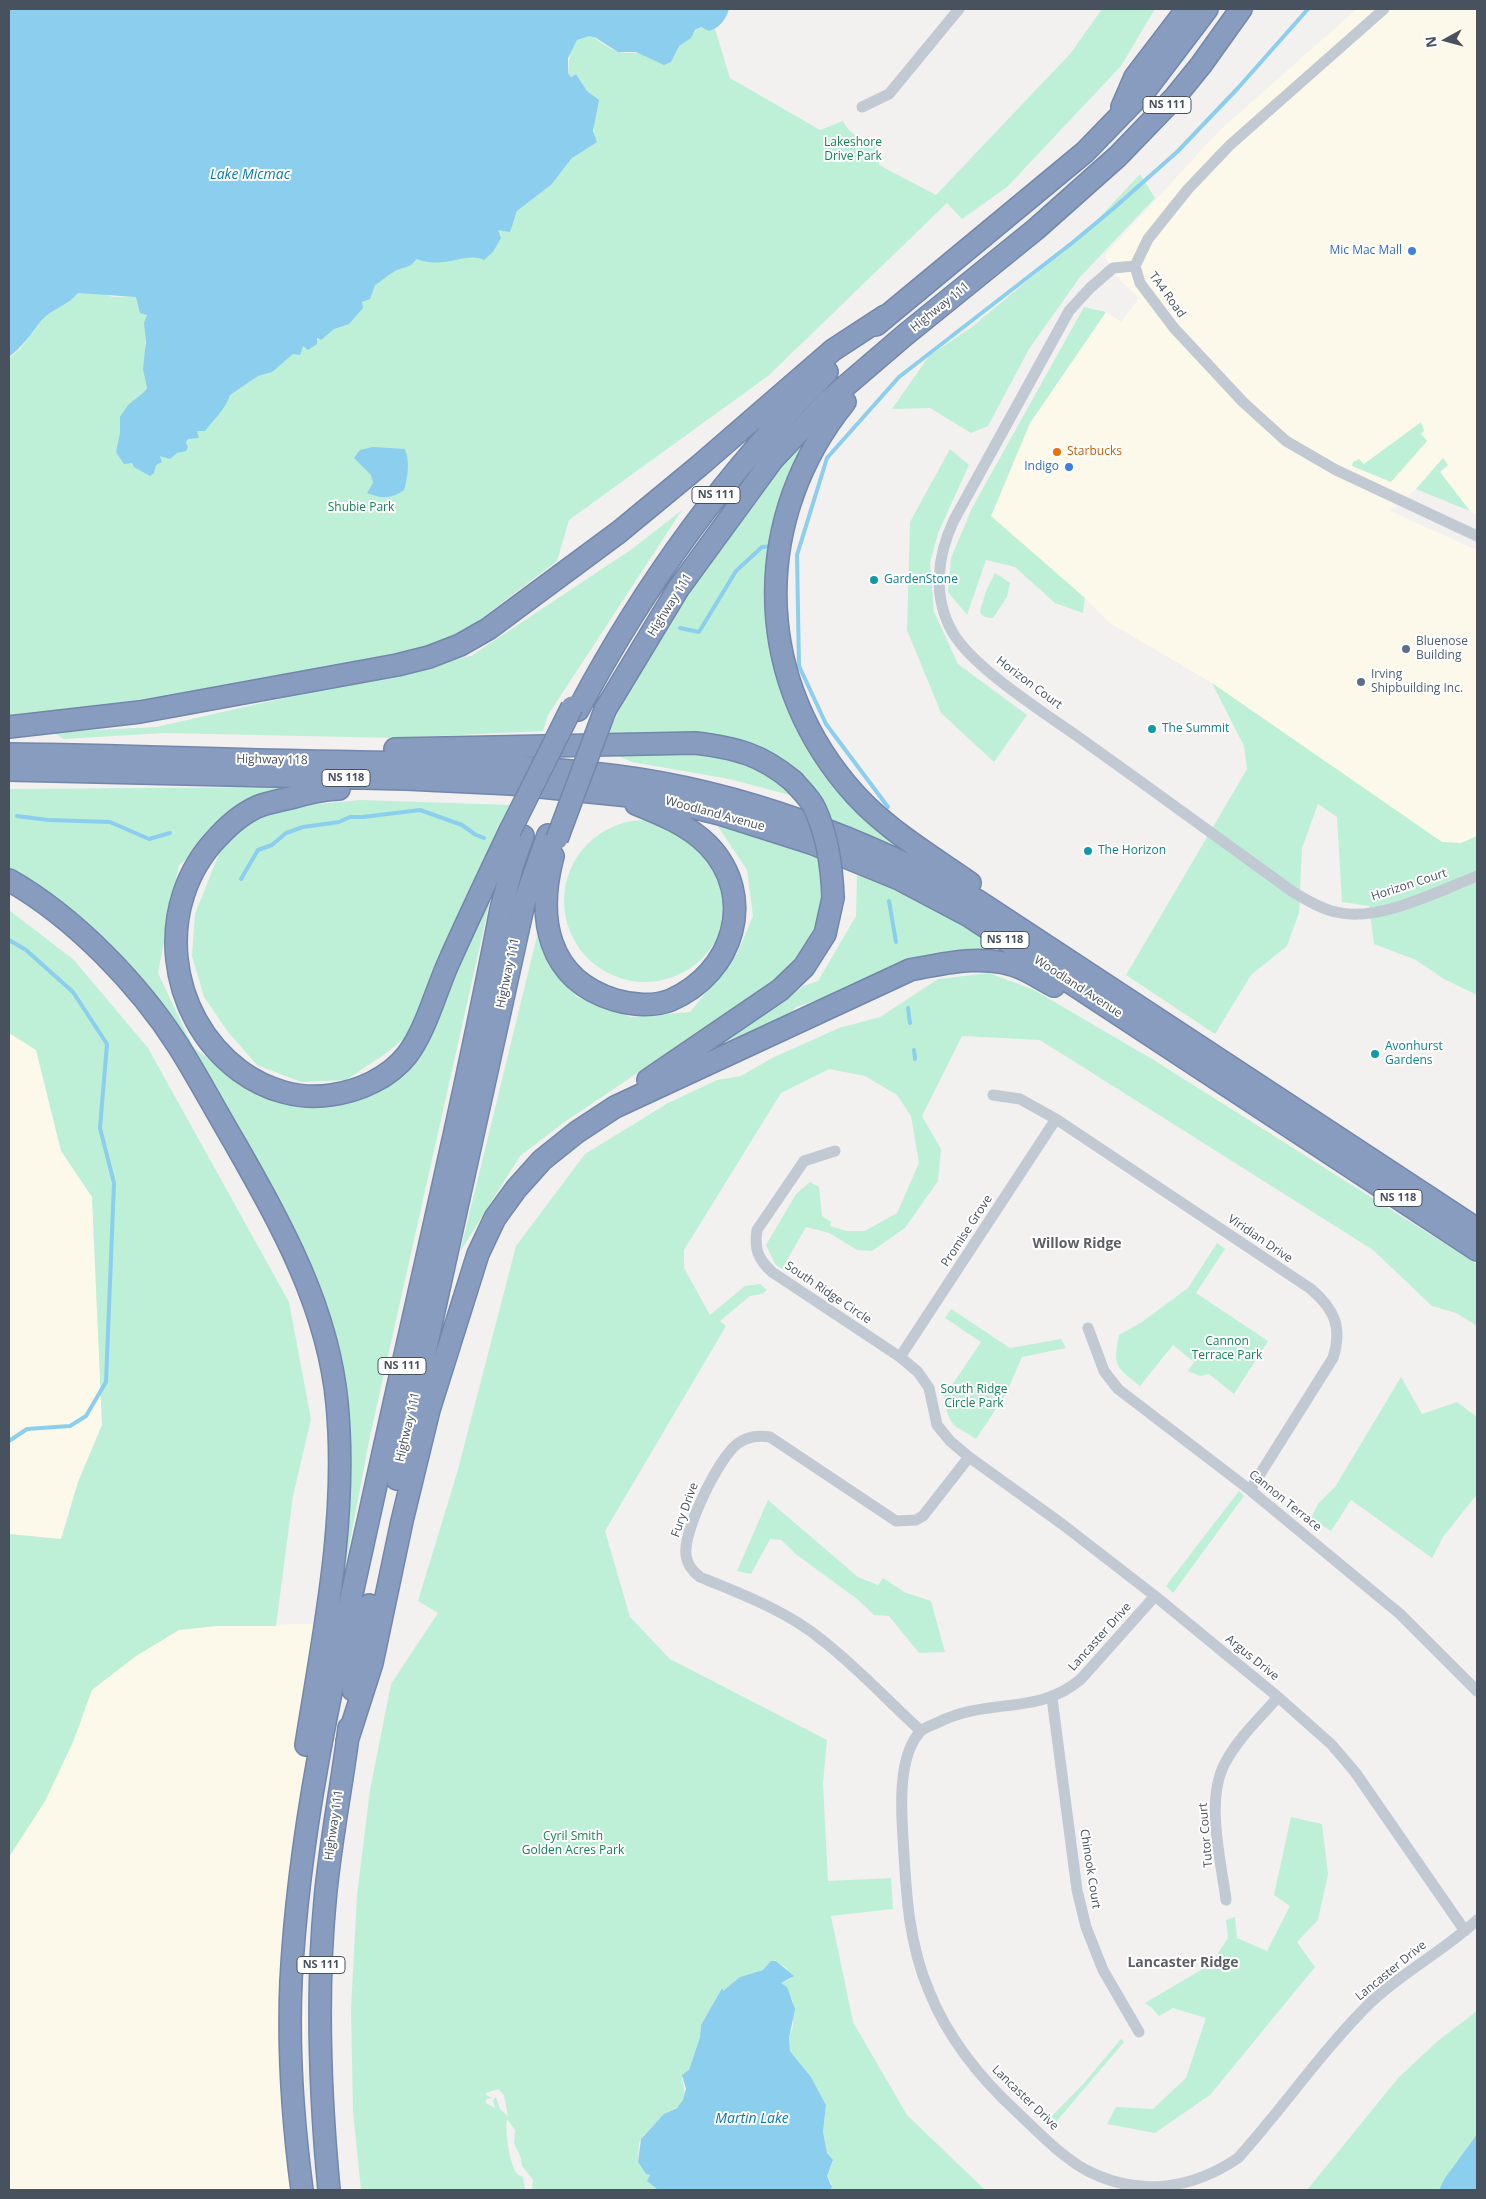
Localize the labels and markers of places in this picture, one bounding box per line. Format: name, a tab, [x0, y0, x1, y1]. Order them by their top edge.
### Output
place label: Mic Mac Mall	[1329, 244, 1402, 258]
marker: Mic Mac Mall	[1406, 245, 1418, 257]
place label: Starbucks	[1067, 445, 1122, 459]
marker: Starbucks	[1051, 446, 1063, 458]
place label: Indigo	[1024, 460, 1059, 474]
marker: Indigo	[1063, 461, 1075, 473]
place label: GardenStone	[884, 573, 958, 587]
marker: GardenStone	[868, 574, 880, 586]
place label: Bluenose Building	[1416, 635, 1468, 663]
marker: Bluenose Building	[1400, 643, 1412, 655]
place label: Irving Shipbuilding Inc.	[1371, 668, 1463, 696]
marker: Irving Shipbuilding Inc.	[1355, 676, 1367, 688]
place label: The Summit	[1162, 722, 1229, 736]
marker: The Summit	[1146, 723, 1158, 735]
place label: The Horizon	[1098, 844, 1166, 858]
marker: The Horizon	[1082, 845, 1094, 857]
place label: Avonhurst Gardens	[1385, 1040, 1443, 1068]
marker: Avonhurst Gardens	[1369, 1048, 1381, 1060]

